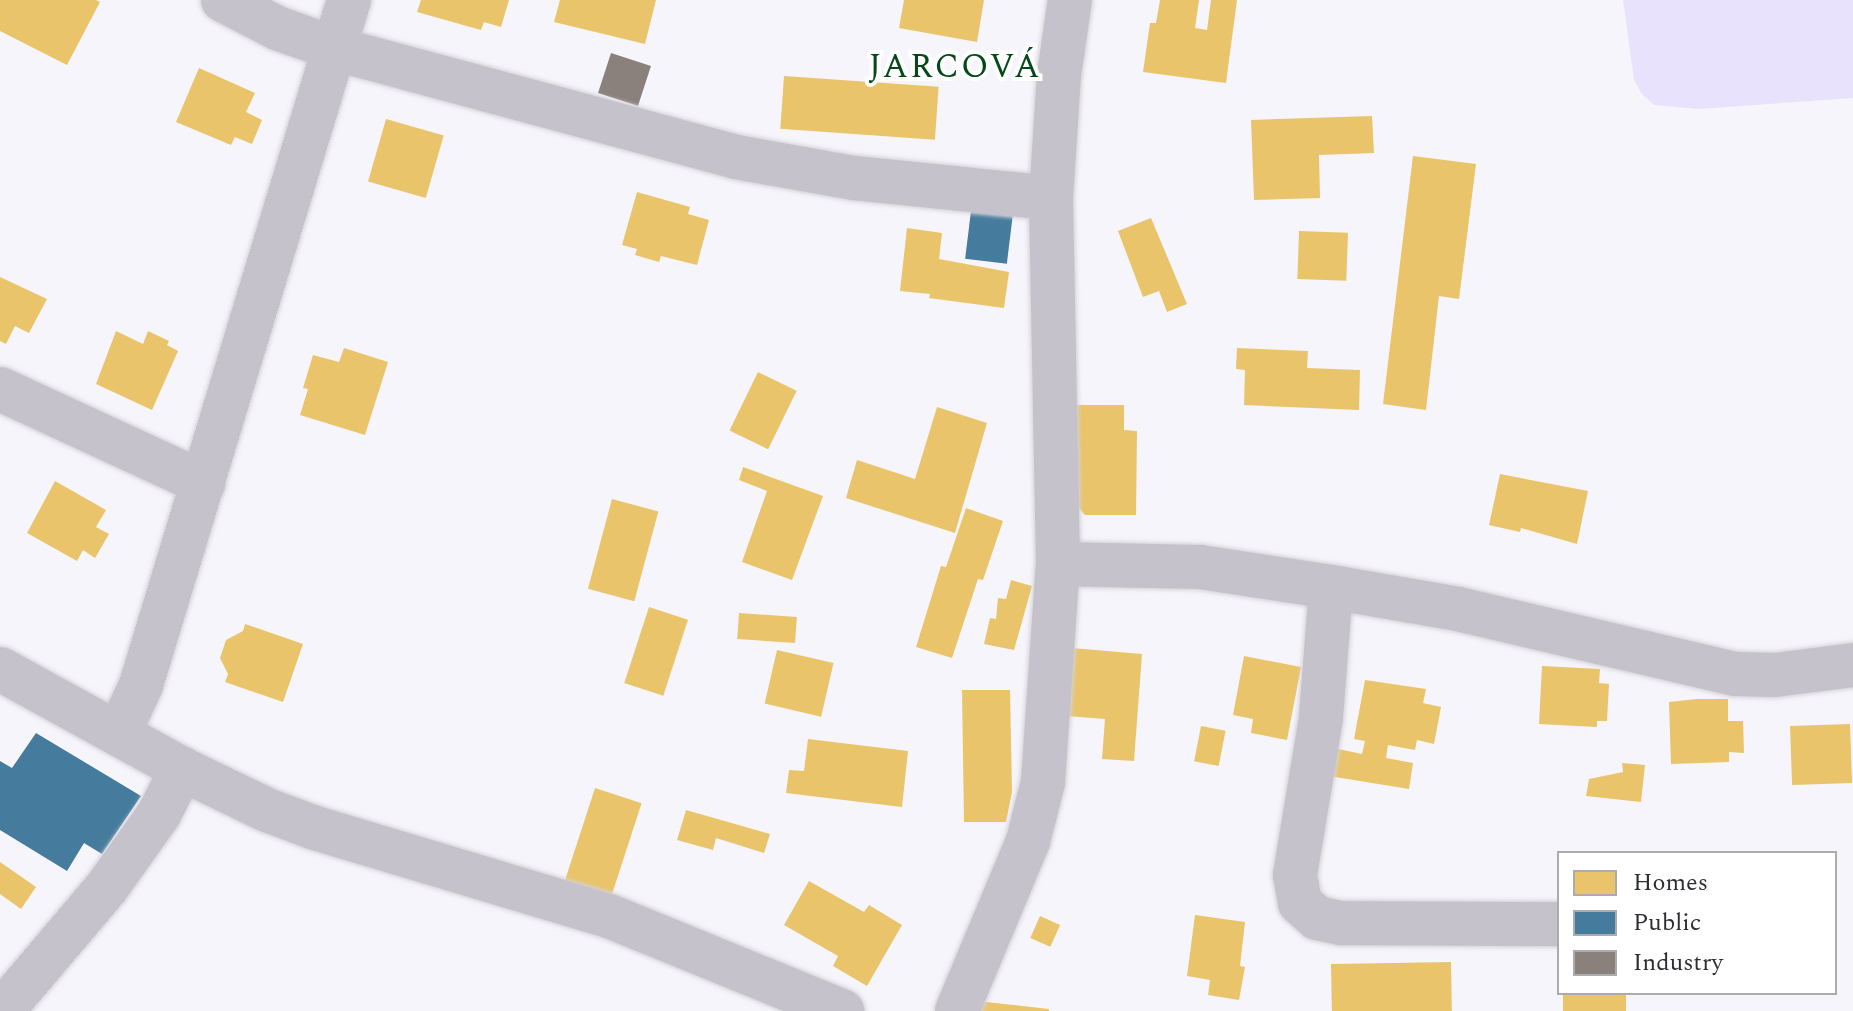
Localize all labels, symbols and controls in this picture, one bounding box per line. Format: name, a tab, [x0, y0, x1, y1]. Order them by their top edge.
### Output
district label: JARCOVÁ	[869, 48, 1041, 88]
legend	[1557, 851, 1837, 995]
text: Homes	[1633, 865, 1708, 901]
text: Public	[1633, 905, 1701, 941]
text: Industry	[1633, 945, 1723, 981]

